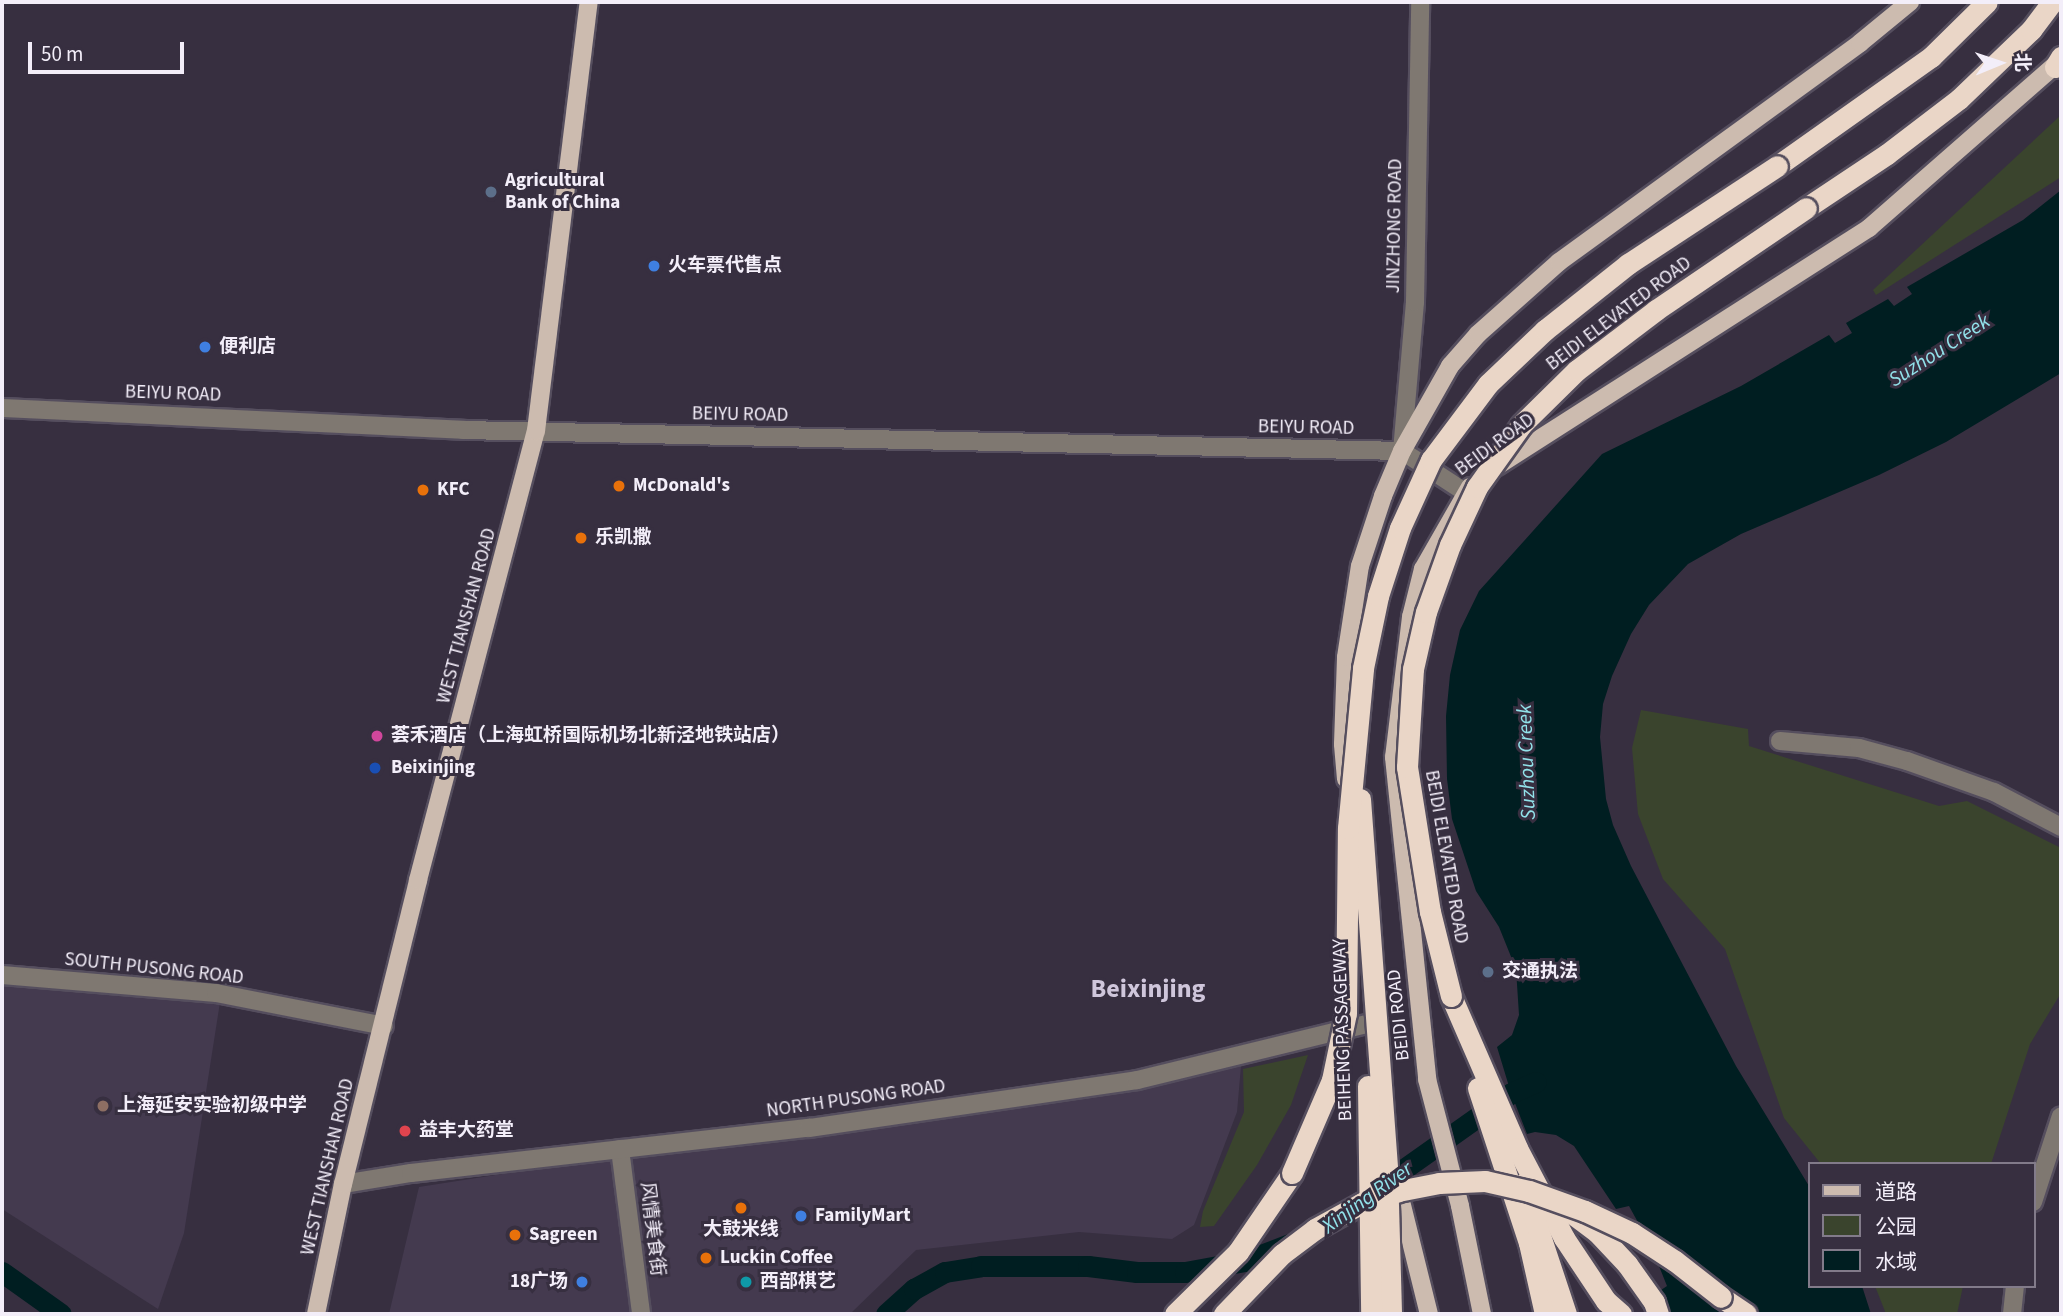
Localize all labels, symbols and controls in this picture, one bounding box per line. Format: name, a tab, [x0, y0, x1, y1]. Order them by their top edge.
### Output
scale bar	[32, 28, 187, 72]
north arrow	[1965, 28, 2035, 98]
text: 50 m	[41, 39, 83, 69]
text: 北	[2008, 52, 2035, 72]
street label: JINZHONG ROAD	[1382, 158, 1408, 294]
place label: Agricultural Bank of China	[505, 170, 620, 214]
marker: Agricultural Bank of China	[483, 184, 499, 200]
street label: BEIDI ELEVATED ROAD	[1542, 252, 1696, 376]
place label: 火车票代售点	[668, 255, 782, 277]
marker: 火车票代售点	[646, 258, 662, 274]
water label: Suzhou Creek	[1884, 308, 1994, 392]
place label: 便利店	[219, 336, 276, 358]
marker: 便利店	[197, 339, 213, 355]
street label: BEIYU ROAD	[124, 381, 222, 407]
street label: BEIYU ROAD	[692, 403, 788, 427]
street label: BEIDI ROAD	[1451, 409, 1539, 481]
street label: BEIYU ROAD	[1258, 416, 1354, 440]
place label: McDonald's	[633, 475, 730, 497]
marker: McDonald's	[611, 478, 627, 494]
place label: KFC	[437, 479, 469, 501]
marker: KFC	[415, 482, 431, 498]
street label: WEST TIANSHAN ROAD	[433, 526, 501, 706]
place label: 乐凯撒	[595, 527, 652, 549]
marker: 乐凯撒	[573, 530, 589, 546]
water label: Suzhou Creek	[1511, 704, 1541, 820]
place label: 荟禾酒店（上海虹桥国际机场北新泾地铁站店）	[391, 725, 790, 747]
marker: 荟禾酒店（上海虹桥国际机场北新泾地铁站店）	[369, 728, 385, 744]
place label: Beixinjing	[391, 757, 475, 779]
marker: Beixinjing	[365, 758, 385, 778]
street label: BEIDI ELEVATED ROAD	[1420, 769, 1472, 945]
street label: BEIHENG PASSAGEWAY	[1328, 938, 1358, 1122]
street label: SOUTH PUSONG ROAD	[63, 948, 245, 990]
place label: 交通执法	[1502, 961, 1578, 983]
marker: 交通执法	[1480, 964, 1496, 980]
street label: BEIDI ROAD	[1383, 968, 1415, 1062]
district label: Beixinjing	[1091, 973, 1205, 1005]
street label: NORTH PUSONG ROAD	[765, 1075, 947, 1123]
street label: WEST TIANSHAN ROAD	[297, 1076, 359, 1258]
place label: 上海延安实验初级中学	[117, 1095, 307, 1117]
marker: 上海延安实验初级中学	[95, 1098, 111, 1114]
place label: 益丰大药堂	[419, 1120, 514, 1142]
marker: 益丰大药堂	[397, 1123, 413, 1139]
water label: Xinjing River	[1317, 1156, 1417, 1238]
legend	[1808, 1162, 2035, 1288]
text: 道路	[1875, 1177, 1917, 1207]
street label: 风情美食街	[635, 1180, 669, 1278]
marker: 大鼓米线	[733, 1200, 749, 1216]
place label: FamilyMart	[815, 1205, 910, 1227]
marker: FamilyMart	[793, 1208, 809, 1224]
text: 公园	[1875, 1212, 1917, 1242]
place label: 大鼓米线	[703, 1219, 779, 1241]
place label: Sagreen	[529, 1224, 598, 1246]
marker: Sagreen	[507, 1227, 523, 1243]
place label: Luckin Coffee	[720, 1247, 833, 1269]
text: 水域	[1875, 1247, 1917, 1277]
marker: Luckin Coffee	[698, 1250, 714, 1266]
place label: 18广场	[510, 1271, 568, 1293]
place label: 西部棋艺	[760, 1271, 836, 1293]
marker: 18广场	[574, 1274, 590, 1290]
marker: 西部棋艺	[738, 1274, 754, 1290]

